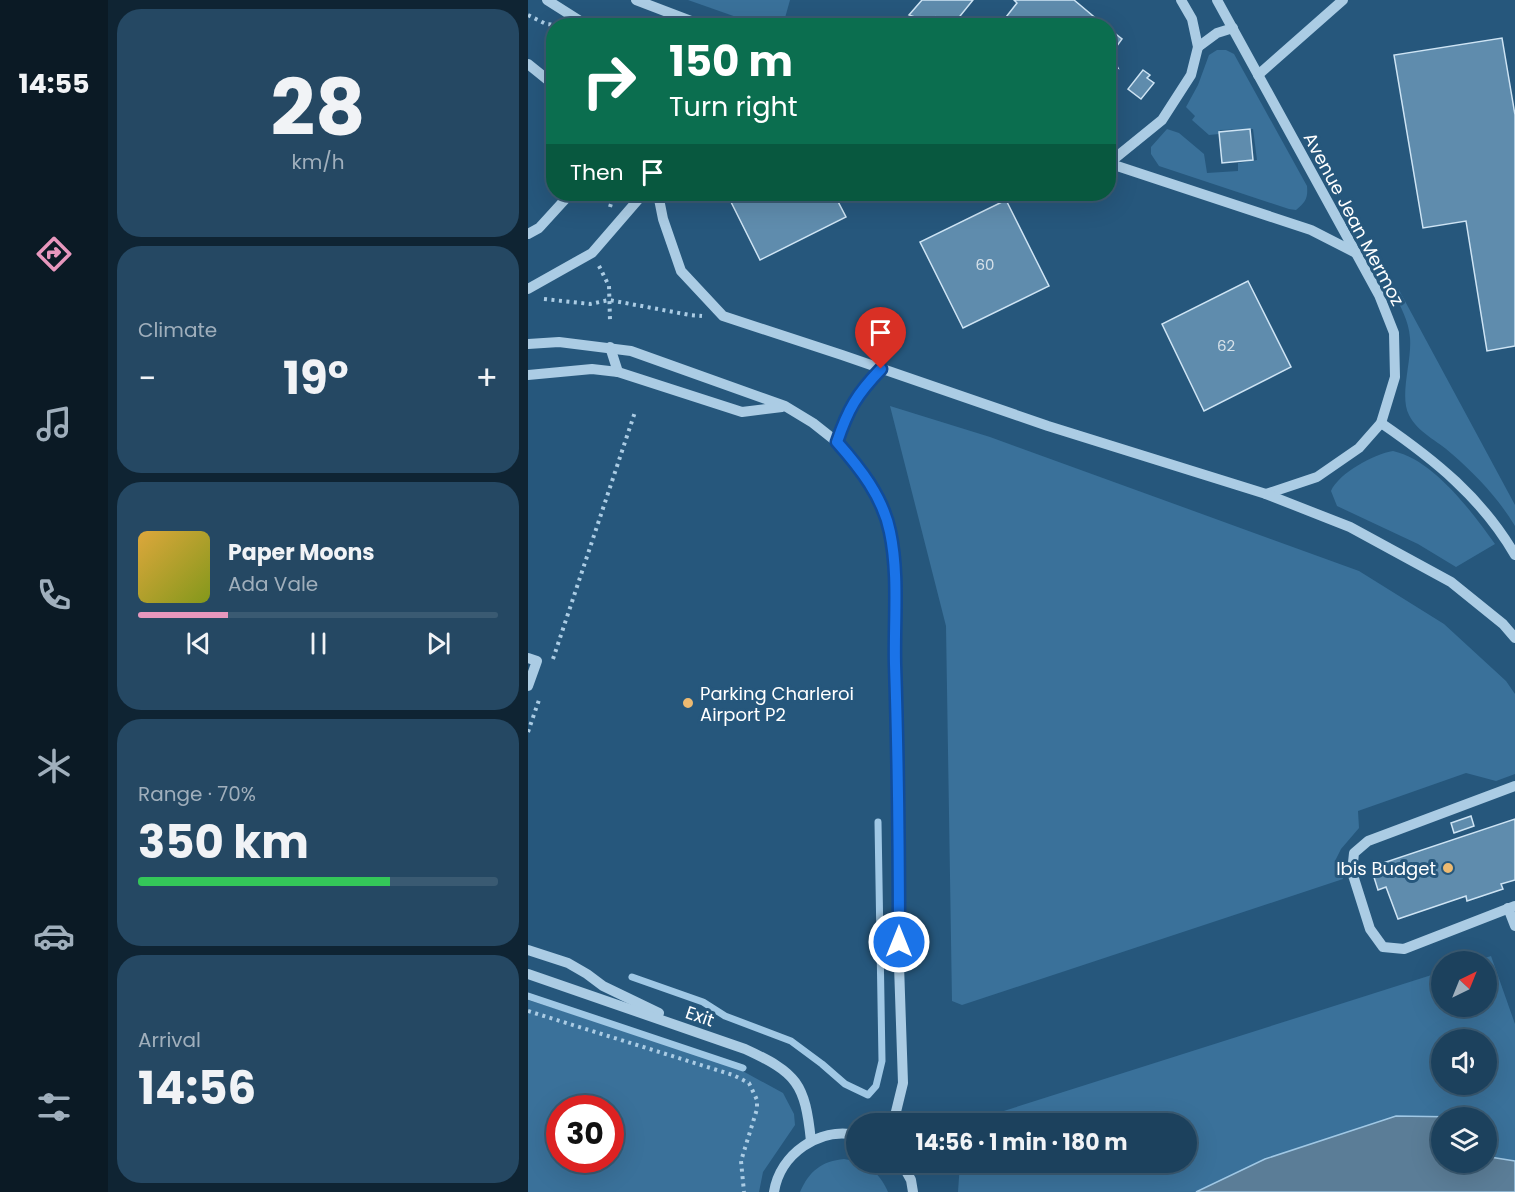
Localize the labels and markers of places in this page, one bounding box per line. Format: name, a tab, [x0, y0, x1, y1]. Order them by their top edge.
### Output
pin	[855, 307, 906, 369]
place label: Parking Charleroi Airport P2	[700, 681, 854, 727]
marker: Parking Charleroi Airport P2	[681, 696, 695, 710]
place label: Ibis Budget	[1336, 856, 1436, 881]
marker: Ibis Budget	[1441, 861, 1455, 875]

